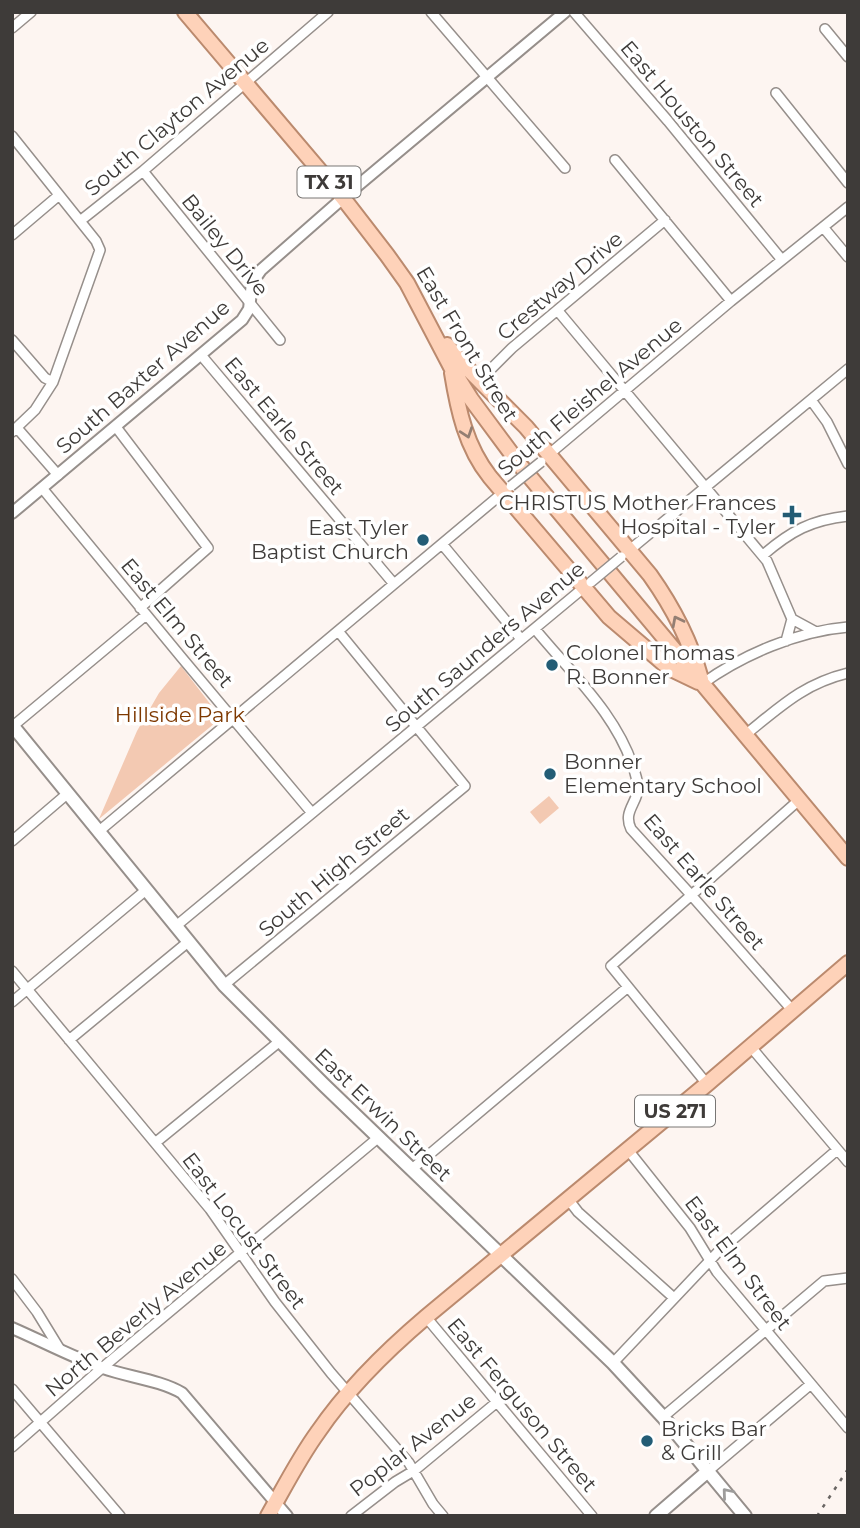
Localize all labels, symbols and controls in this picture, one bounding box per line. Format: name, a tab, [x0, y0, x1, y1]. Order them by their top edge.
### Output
street label: South Clayton Avenue	[80, 32, 274, 201]
street label: East Houston Street	[615, 35, 769, 212]
road number: TX 31	[298, 166, 360, 198]
street label: Bailey Drive	[177, 189, 274, 301]
street label: Crestway Drive	[492, 226, 628, 345]
street label: East Front Street	[411, 262, 524, 426]
street label: South Baxter Avenue	[51, 294, 235, 459]
street label: South Fleishel Avenue	[492, 312, 687, 481]
street label: East Earle Street	[219, 352, 349, 500]
one-way arrow	[459, 427, 473, 439]
place label: CHRISTUS Mother Frances Hospital - Tyler	[499, 490, 776, 539]
marker: CHRISTUS Mother Frances Hospital - Tyler	[782, 505, 802, 525]
place label: East Tyler Baptist Church	[251, 515, 409, 564]
marker: East Tyler Baptist Church	[415, 532, 431, 548]
street label: East Elm Street	[116, 553, 239, 693]
street label: South Saunders Avenue	[380, 556, 589, 737]
one-way arrow	[671, 616, 685, 628]
place label: Colonel Thomas R. Bonner	[566, 640, 735, 689]
marker: Colonel Thomas R. Bonner	[544, 657, 560, 673]
park label: Hillside Park	[115, 702, 246, 727]
place label: Bonner Elementary School	[564, 749, 762, 798]
marker: Bonner Elementary School	[542, 766, 558, 782]
street label: South High Street	[253, 801, 414, 942]
street label: East Earle Street	[638, 808, 770, 955]
street label: East Erwin Street	[310, 1043, 457, 1186]
road number: US 271	[635, 1096, 715, 1126]
street label: East Locust Street	[177, 1147, 311, 1314]
street label: East Elm Street	[680, 1191, 797, 1335]
street label: North Beverly Avenue	[40, 1235, 232, 1402]
street label: East Ferguson Street	[442, 1313, 602, 1497]
street label: Poplar Avenue	[345, 1388, 481, 1502]
place label: Bricks Bar & Grill	[661, 1416, 767, 1465]
marker: Bricks Bar & Grill	[639, 1433, 655, 1449]
one-way arrow	[723, 1489, 735, 1502]

